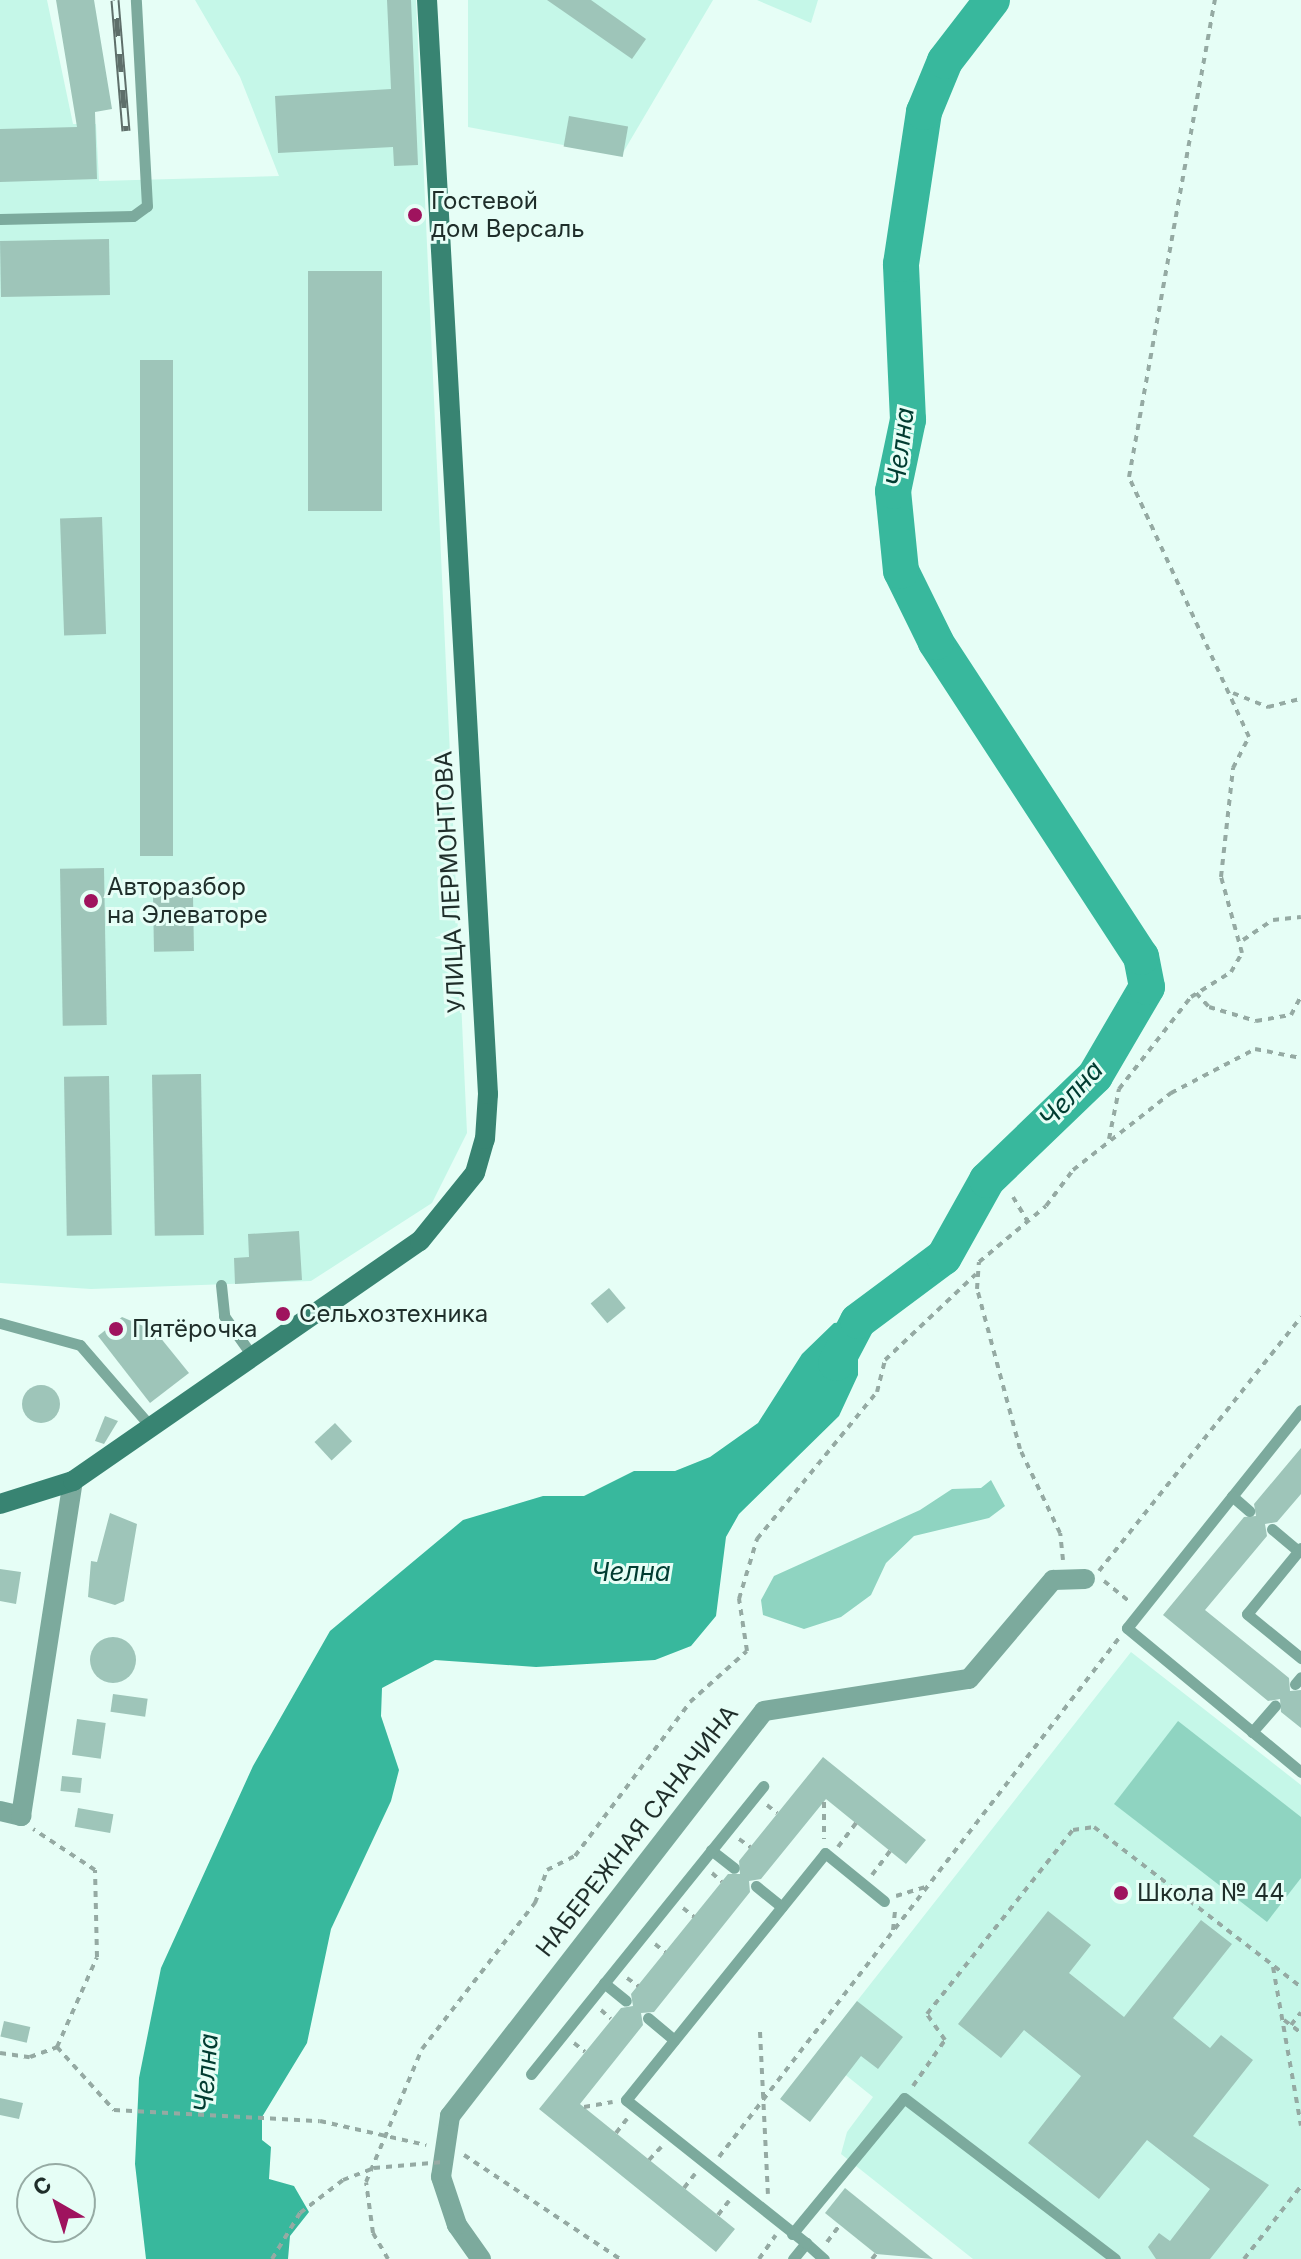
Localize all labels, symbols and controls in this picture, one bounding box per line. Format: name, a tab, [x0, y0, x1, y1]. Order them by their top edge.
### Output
place label: Гостевой дом Версаль	[431, 187, 585, 243]
marker: Гостевой дом Версаль	[406, 206, 424, 224]
water label: Челна	[880, 406, 920, 488]
street label: УЛИЦА ЛЕРМОНТОВА	[429, 750, 471, 1014]
place label: Авторазбор на Элеваторе	[107, 873, 268, 929]
marker: Авторазбор на Элеваторе	[82, 892, 100, 910]
water label: Челна	[1032, 1054, 1110, 1134]
place label: Сельхозтехника	[299, 1300, 488, 1328]
marker: Сельхозтехника	[274, 1305, 292, 1323]
place label: Пятёрочка	[132, 1315, 258, 1343]
marker: Пятёрочка	[107, 1320, 125, 1338]
water label: Челна	[591, 1556, 671, 1588]
street label: НАБЕРЕЖНАЯ САНАЧИНА	[530, 1700, 744, 1962]
place label: Школа № 44	[1137, 1879, 1285, 1907]
marker: Школа № 44	[1112, 1884, 1130, 1902]
water label: Челна	[188, 2032, 224, 2114]
north arrow	[16, 2163, 96, 2243]
text: С	[28, 2171, 57, 2201]

